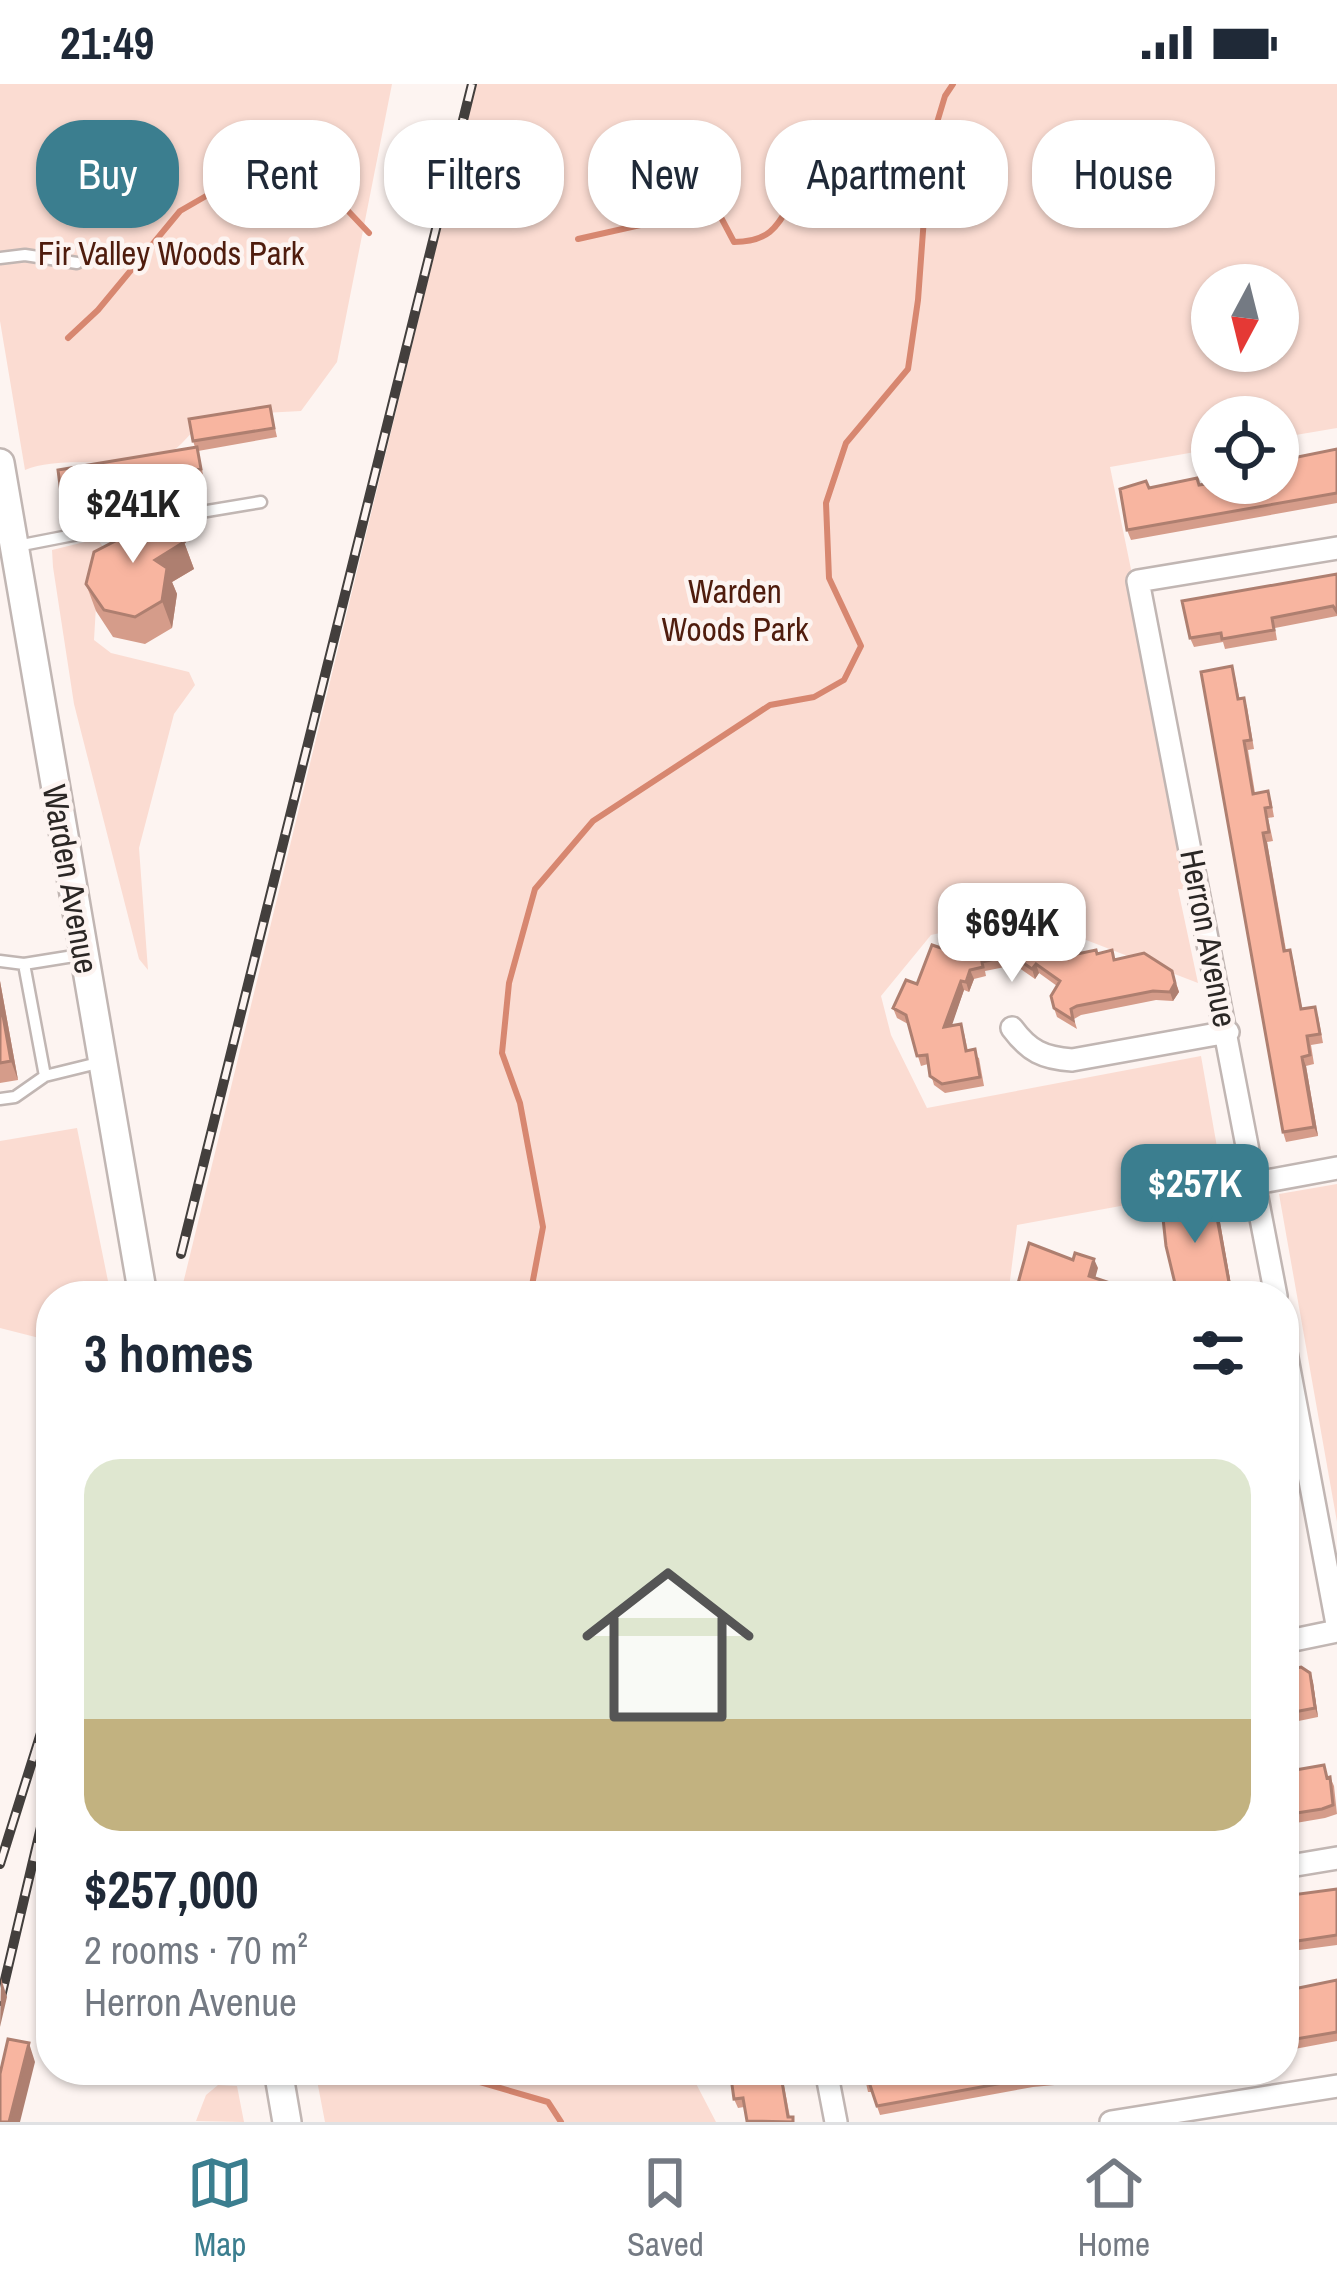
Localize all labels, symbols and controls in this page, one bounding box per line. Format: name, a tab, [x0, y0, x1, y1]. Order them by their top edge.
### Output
text: 21:49	[60, 12, 154, 73]
chip: Buy	[36, 120, 179, 228]
chip: Rent	[203, 120, 360, 228]
chip: Filters	[384, 120, 564, 228]
chip: New	[588, 120, 741, 228]
chip: Apartment	[765, 120, 1008, 228]
chip: House	[1032, 120, 1215, 228]
park label: Fir Valley Woods Park	[38, 231, 305, 275]
north arrow	[1191, 264, 1299, 372]
map controls	[1191, 264, 1299, 504]
button: locate	[1191, 396, 1299, 504]
pin: $241K	[49, 464, 217, 566]
text: $241K	[86, 477, 180, 529]
park label: Warden Woods Park	[662, 569, 809, 651]
street label: Warden Avenue	[33, 781, 109, 977]
street label: Herron Avenue	[1170, 845, 1248, 1031]
pin: $694K	[928, 883, 1096, 985]
text: $694K	[965, 896, 1059, 948]
pin: $257K	[1111, 1144, 1279, 1246]
text: $257K	[1148, 1157, 1242, 1209]
text: 3 homes	[84, 1319, 254, 1388]
icon: filters	[1185, 1320, 1251, 1386]
icon: home	[560, 1537, 776, 1753]
text: $257,000	[84, 1855, 258, 1924]
text: 2 rooms · 70 m²	[84, 1924, 308, 1976]
text: Herron Avenue	[84, 1976, 297, 2028]
tab: Map	[187, 2150, 253, 2266]
tab: Saved	[627, 2150, 704, 2266]
tab: Home	[1078, 2150, 1150, 2266]

